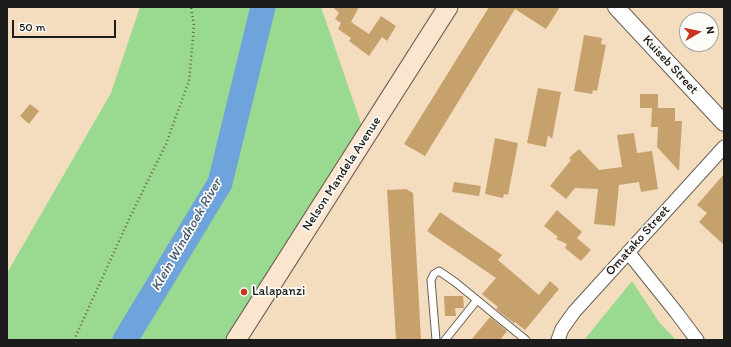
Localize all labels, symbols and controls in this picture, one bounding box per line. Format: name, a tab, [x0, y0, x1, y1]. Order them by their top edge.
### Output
scale bar	[14, 12, 118, 38]
north arrow	[679, 12, 719, 52]
text: 50 m	[19, 20, 45, 34]
text: N	[703, 26, 717, 35]
street label: Kuiseb Street	[639, 32, 701, 98]
street label: Nelson Mandela Avenue	[299, 114, 385, 234]
water label: Klein Windhoek River	[148, 176, 226, 294]
street label: Omatako Street	[602, 203, 674, 279]
place label: Lalapanzi	[252, 284, 305, 300]
marker: Lalapanzi	[239, 287, 249, 297]

